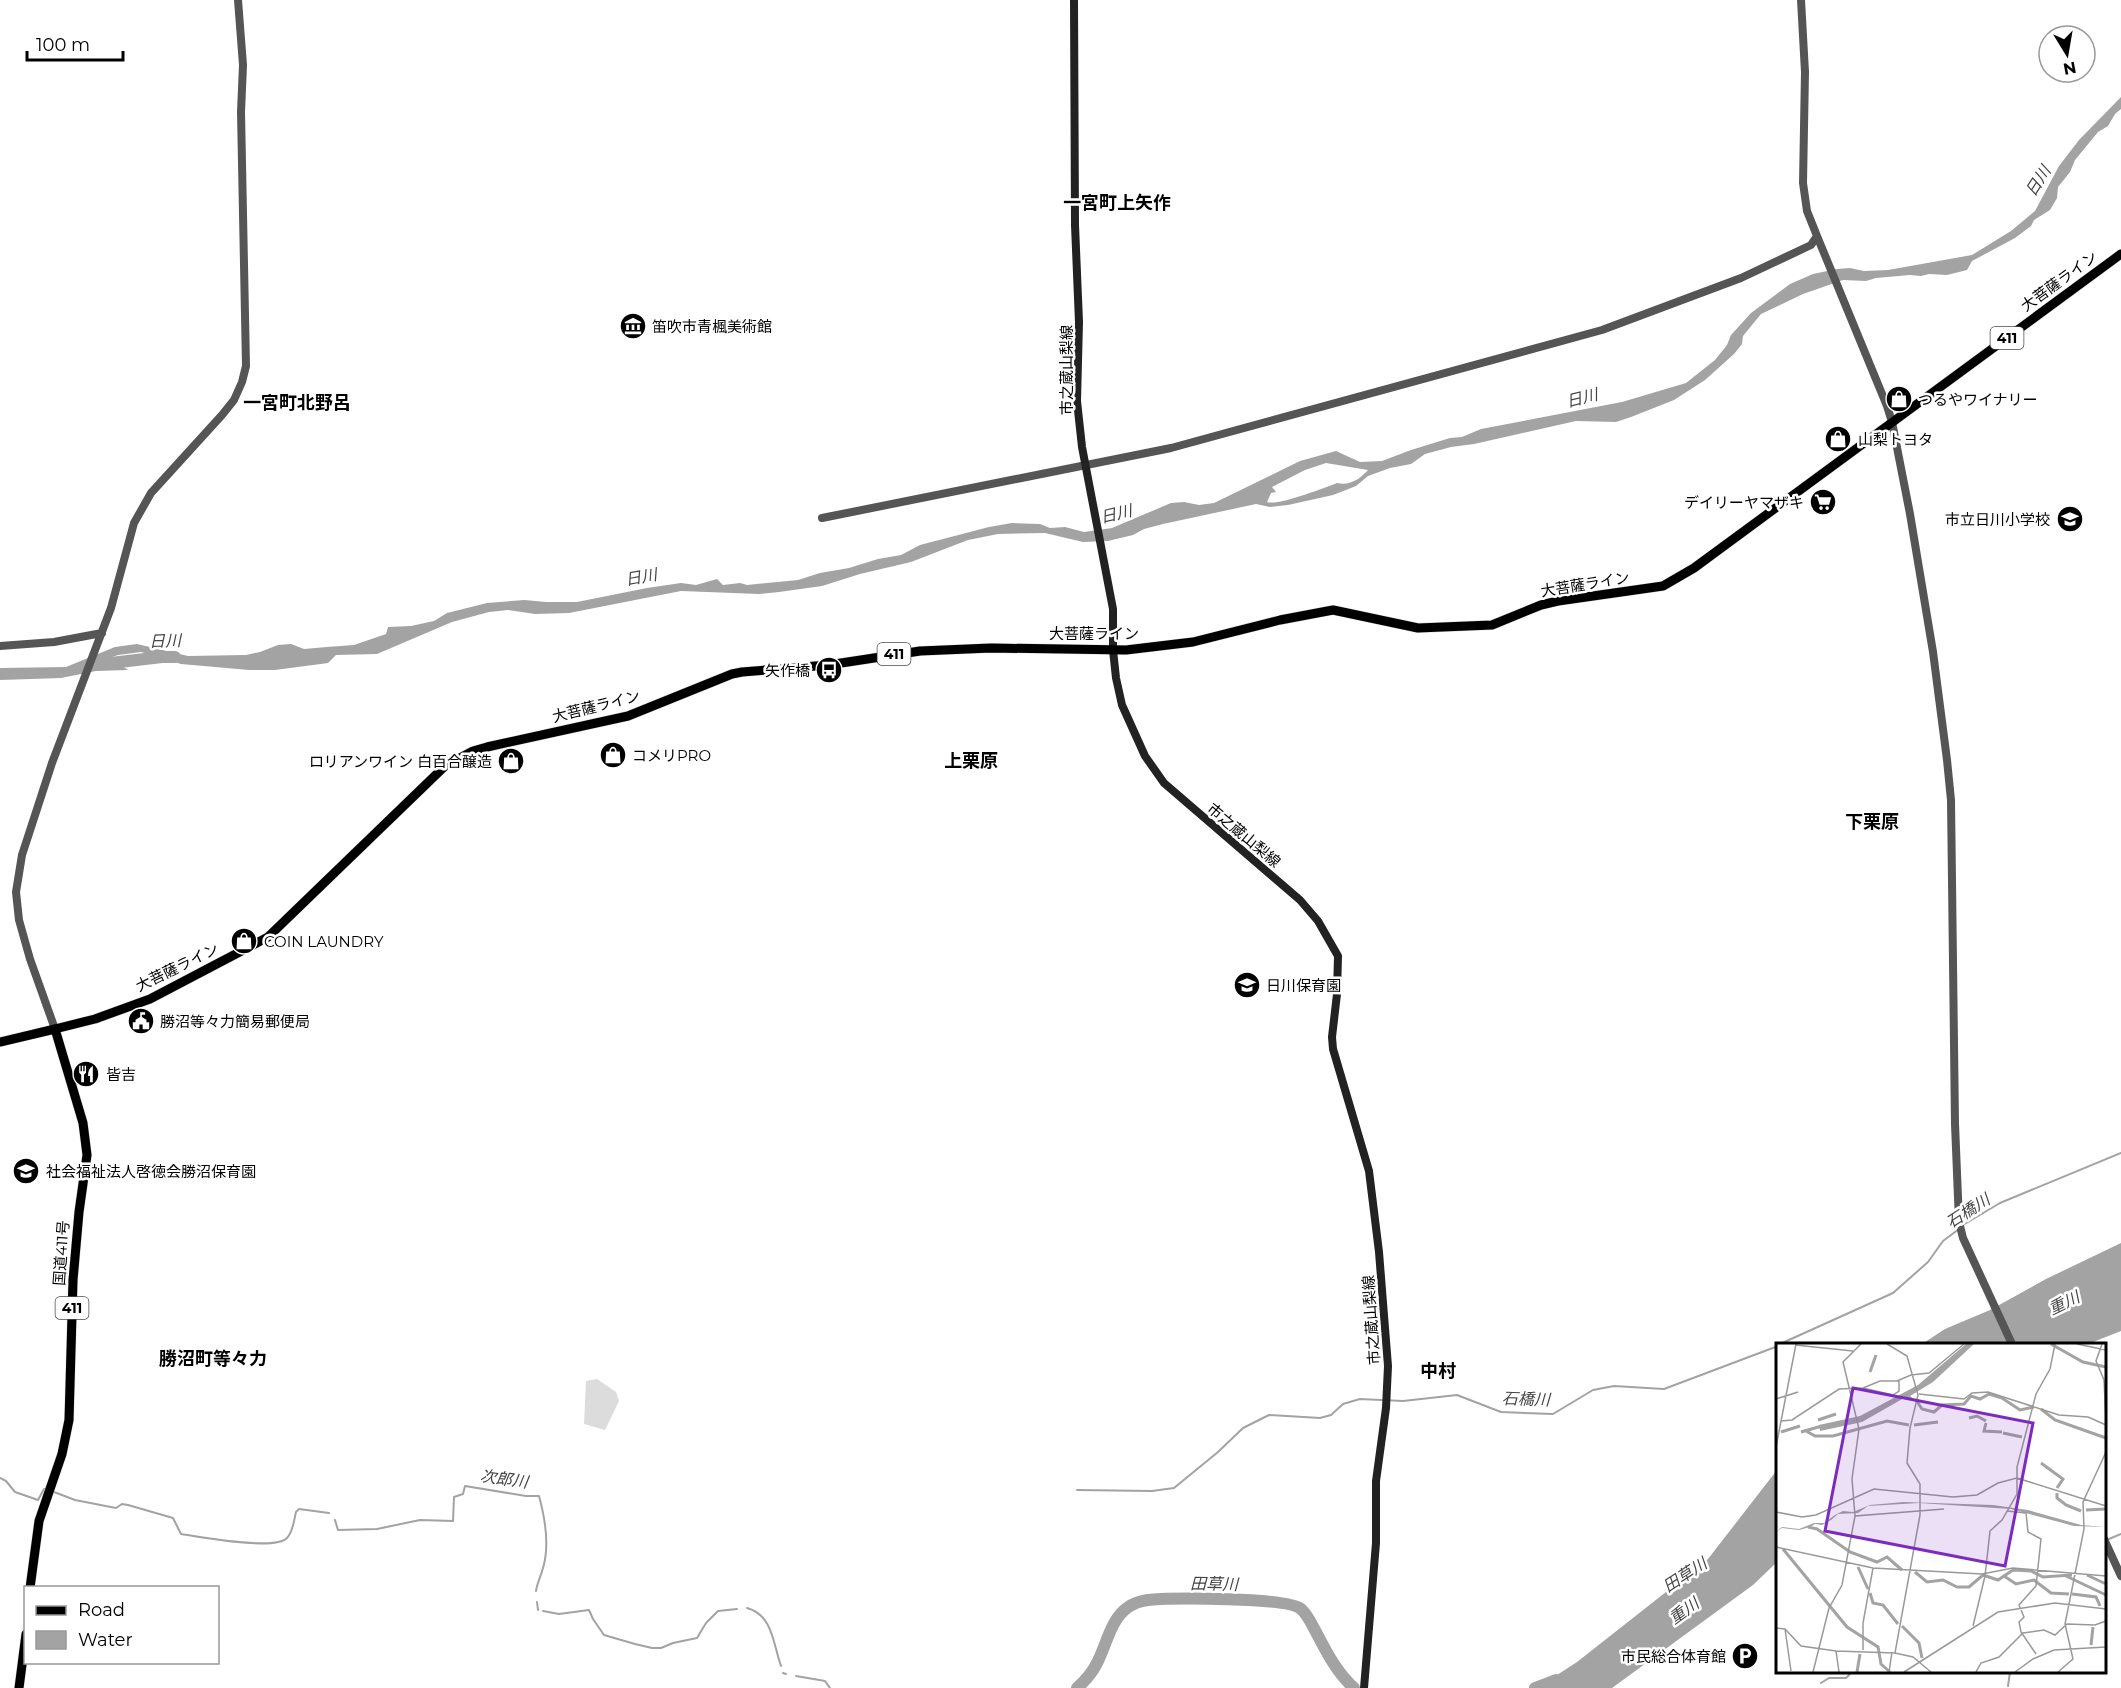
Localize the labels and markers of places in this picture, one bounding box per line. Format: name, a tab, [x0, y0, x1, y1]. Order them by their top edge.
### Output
museum icon: 笛吹市青楓美術館	[618, 311, 648, 341]
place label: 笛吹市青楓美術館	[652, 317, 772, 336]
shop icon: つるやワイナリー	[1884, 384, 1914, 414]
place label: つるやワイナリー	[1918, 390, 2038, 409]
shop icon: 山梨トヨタ	[1823, 424, 1853, 454]
place label: 山梨トヨタ	[1858, 430, 1933, 449]
supermarket icon: デイリーヤマザキ	[1808, 487, 1838, 517]
place label: デイリーヤマザキ	[1684, 493, 1804, 512]
school or university icon: 市立日川小学校	[2055, 504, 2085, 534]
place label: 市立日川小学校	[1945, 510, 2050, 529]
bus stop icon: 矢作橋	[814, 655, 844, 685]
place label: 矢作橋	[765, 661, 810, 680]
shop icon: コメリPRO	[598, 740, 628, 770]
shop icon: ロリアンワイン 白百合醸造	[496, 746, 526, 776]
place label: コメリPRO	[632, 746, 711, 765]
place label: ロリアンワイン 白百合醸造	[309, 752, 492, 771]
shop icon: COIN LAUNDRY	[229, 926, 259, 956]
place label: COIN LAUNDRY	[264, 932, 384, 951]
school or university icon: 日川保育園	[1232, 970, 1262, 1000]
place label: 日川保育園	[1266, 976, 1341, 995]
public building icon: 勝沼等々力簡易郵便局	[126, 1006, 156, 1036]
place label: 勝沼等々力簡易郵便局	[160, 1012, 310, 1031]
restaurant icon: 皆吉	[71, 1059, 101, 1089]
place label: 皆吉	[106, 1065, 136, 1084]
school or university icon: 社会福祉法人啓徳会勝沼保育園	[11, 1156, 41, 1186]
place label: 社会福祉法人啓徳会勝沼保育園	[46, 1162, 256, 1181]
parking icon: 市民総合体育館	[1730, 1641, 1760, 1671]
place label: 市民総合体育館	[1621, 1647, 1726, 1666]

